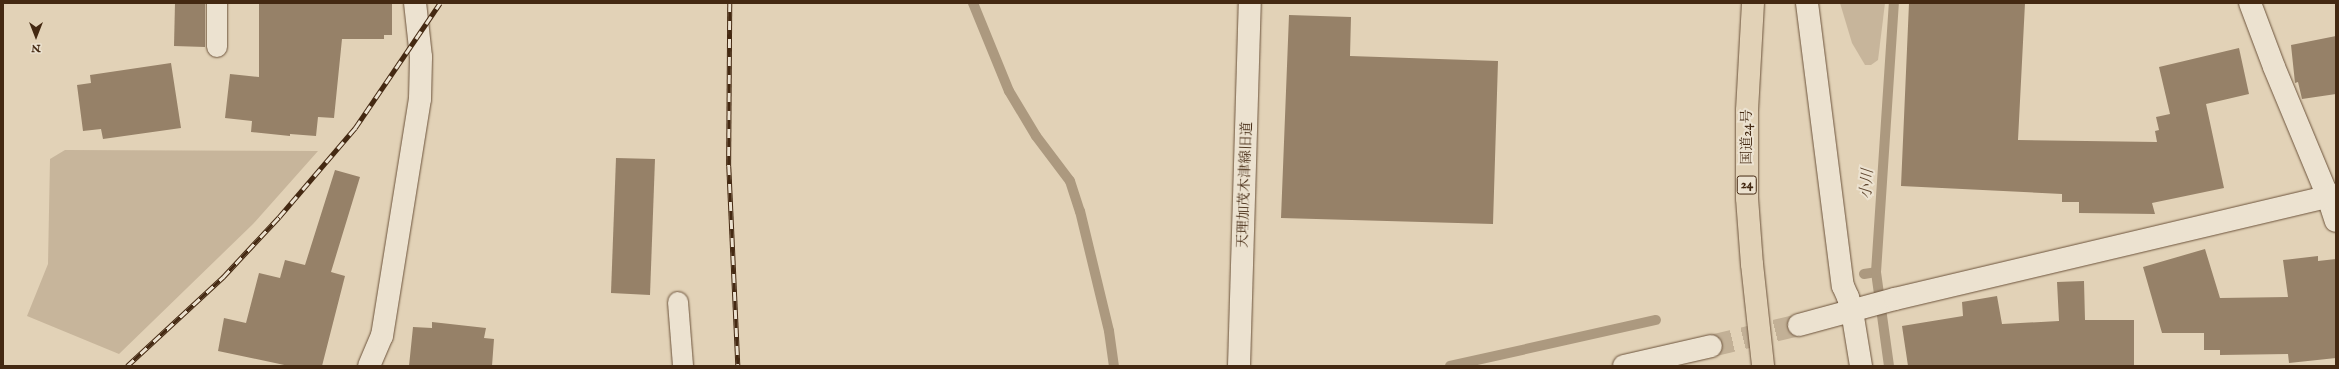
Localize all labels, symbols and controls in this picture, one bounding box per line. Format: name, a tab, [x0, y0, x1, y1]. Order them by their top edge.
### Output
north arrow	[16, 16, 56, 56]
text: N	[31, 41, 41, 55]
street label: 国道24号	[1739, 109, 1755, 165]
street label: 天理加茂木津線旧道	[1234, 122, 1256, 248]
water label: 小川	[1857, 168, 1877, 200]
road number: 24	[1736, 174, 1758, 196]

